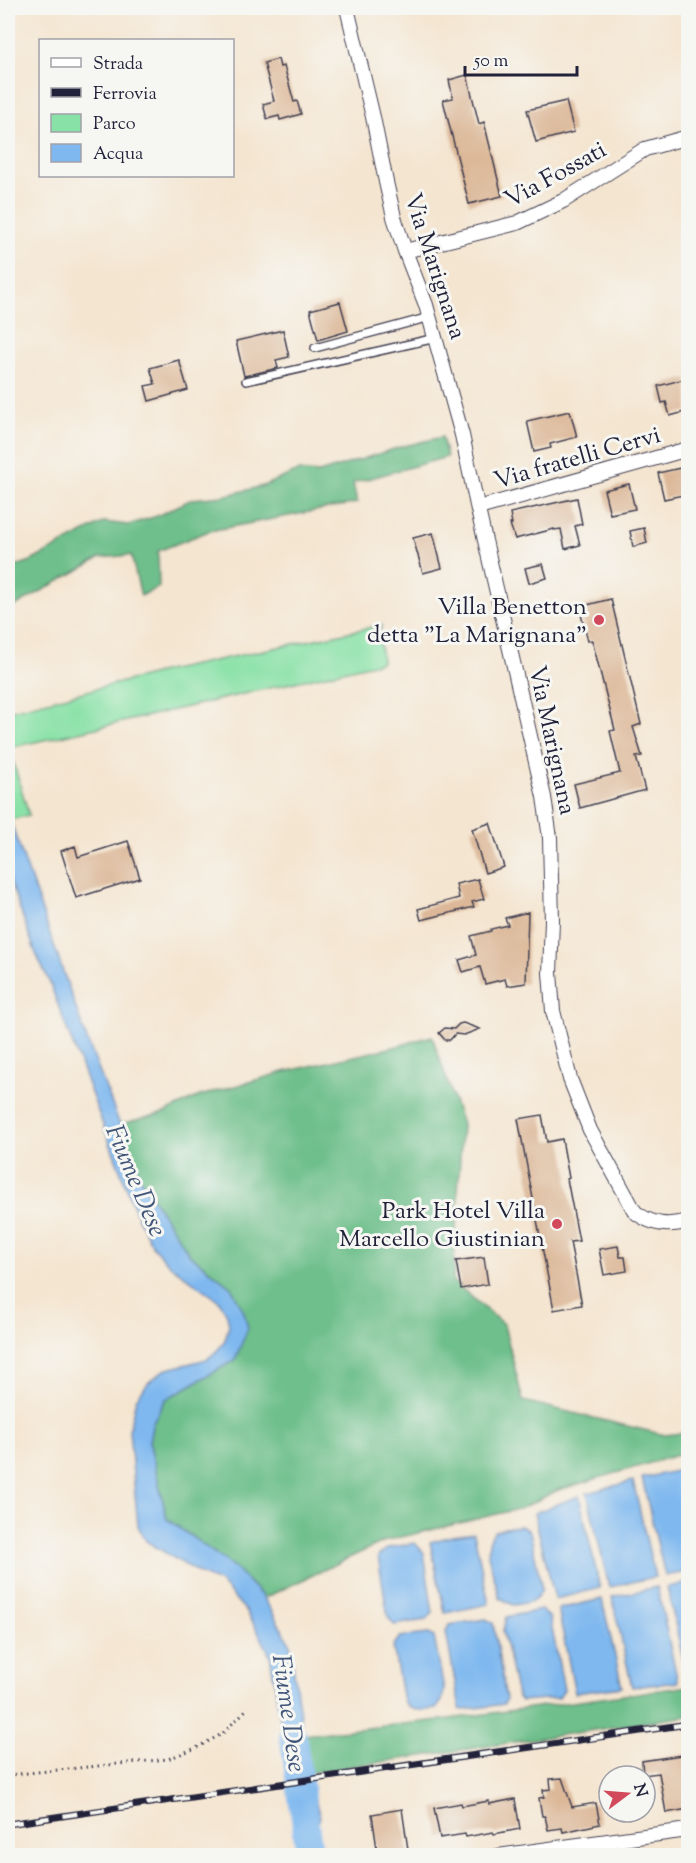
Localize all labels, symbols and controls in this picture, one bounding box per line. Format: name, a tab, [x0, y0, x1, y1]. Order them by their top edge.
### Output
legend	[39, 39, 234, 177]
scale bar	[465, 39, 578, 77]
text: 50 m	[473, 49, 509, 75]
text: Strada	[93, 52, 143, 78]
text: Ferrovia	[93, 82, 157, 108]
text: Parco	[93, 112, 136, 138]
street label: Via Fossati	[499, 134, 613, 218]
text: Acqua	[93, 142, 143, 168]
street label: Via Marignana	[395, 189, 474, 344]
street label: Via fratelli Cervi	[490, 419, 665, 499]
place label: Villa Benetton detta "La Marignana"	[367, 591, 587, 653]
marker: Villa Benetton detta "La Marignana"	[592, 613, 606, 627]
street label: Via Marignana	[519, 663, 583, 818]
water label: Fiume Dese	[95, 1119, 175, 1243]
place label: Park Hotel Villa Marcello Giustinian	[339, 1195, 545, 1257]
marker: Park Hotel Villa Marcello Giustinian	[550, 1217, 564, 1231]
water label: Fiume Dese	[261, 1652, 314, 1775]
north arrow	[597, 1764, 657, 1824]
text: N	[626, 1781, 652, 1800]

